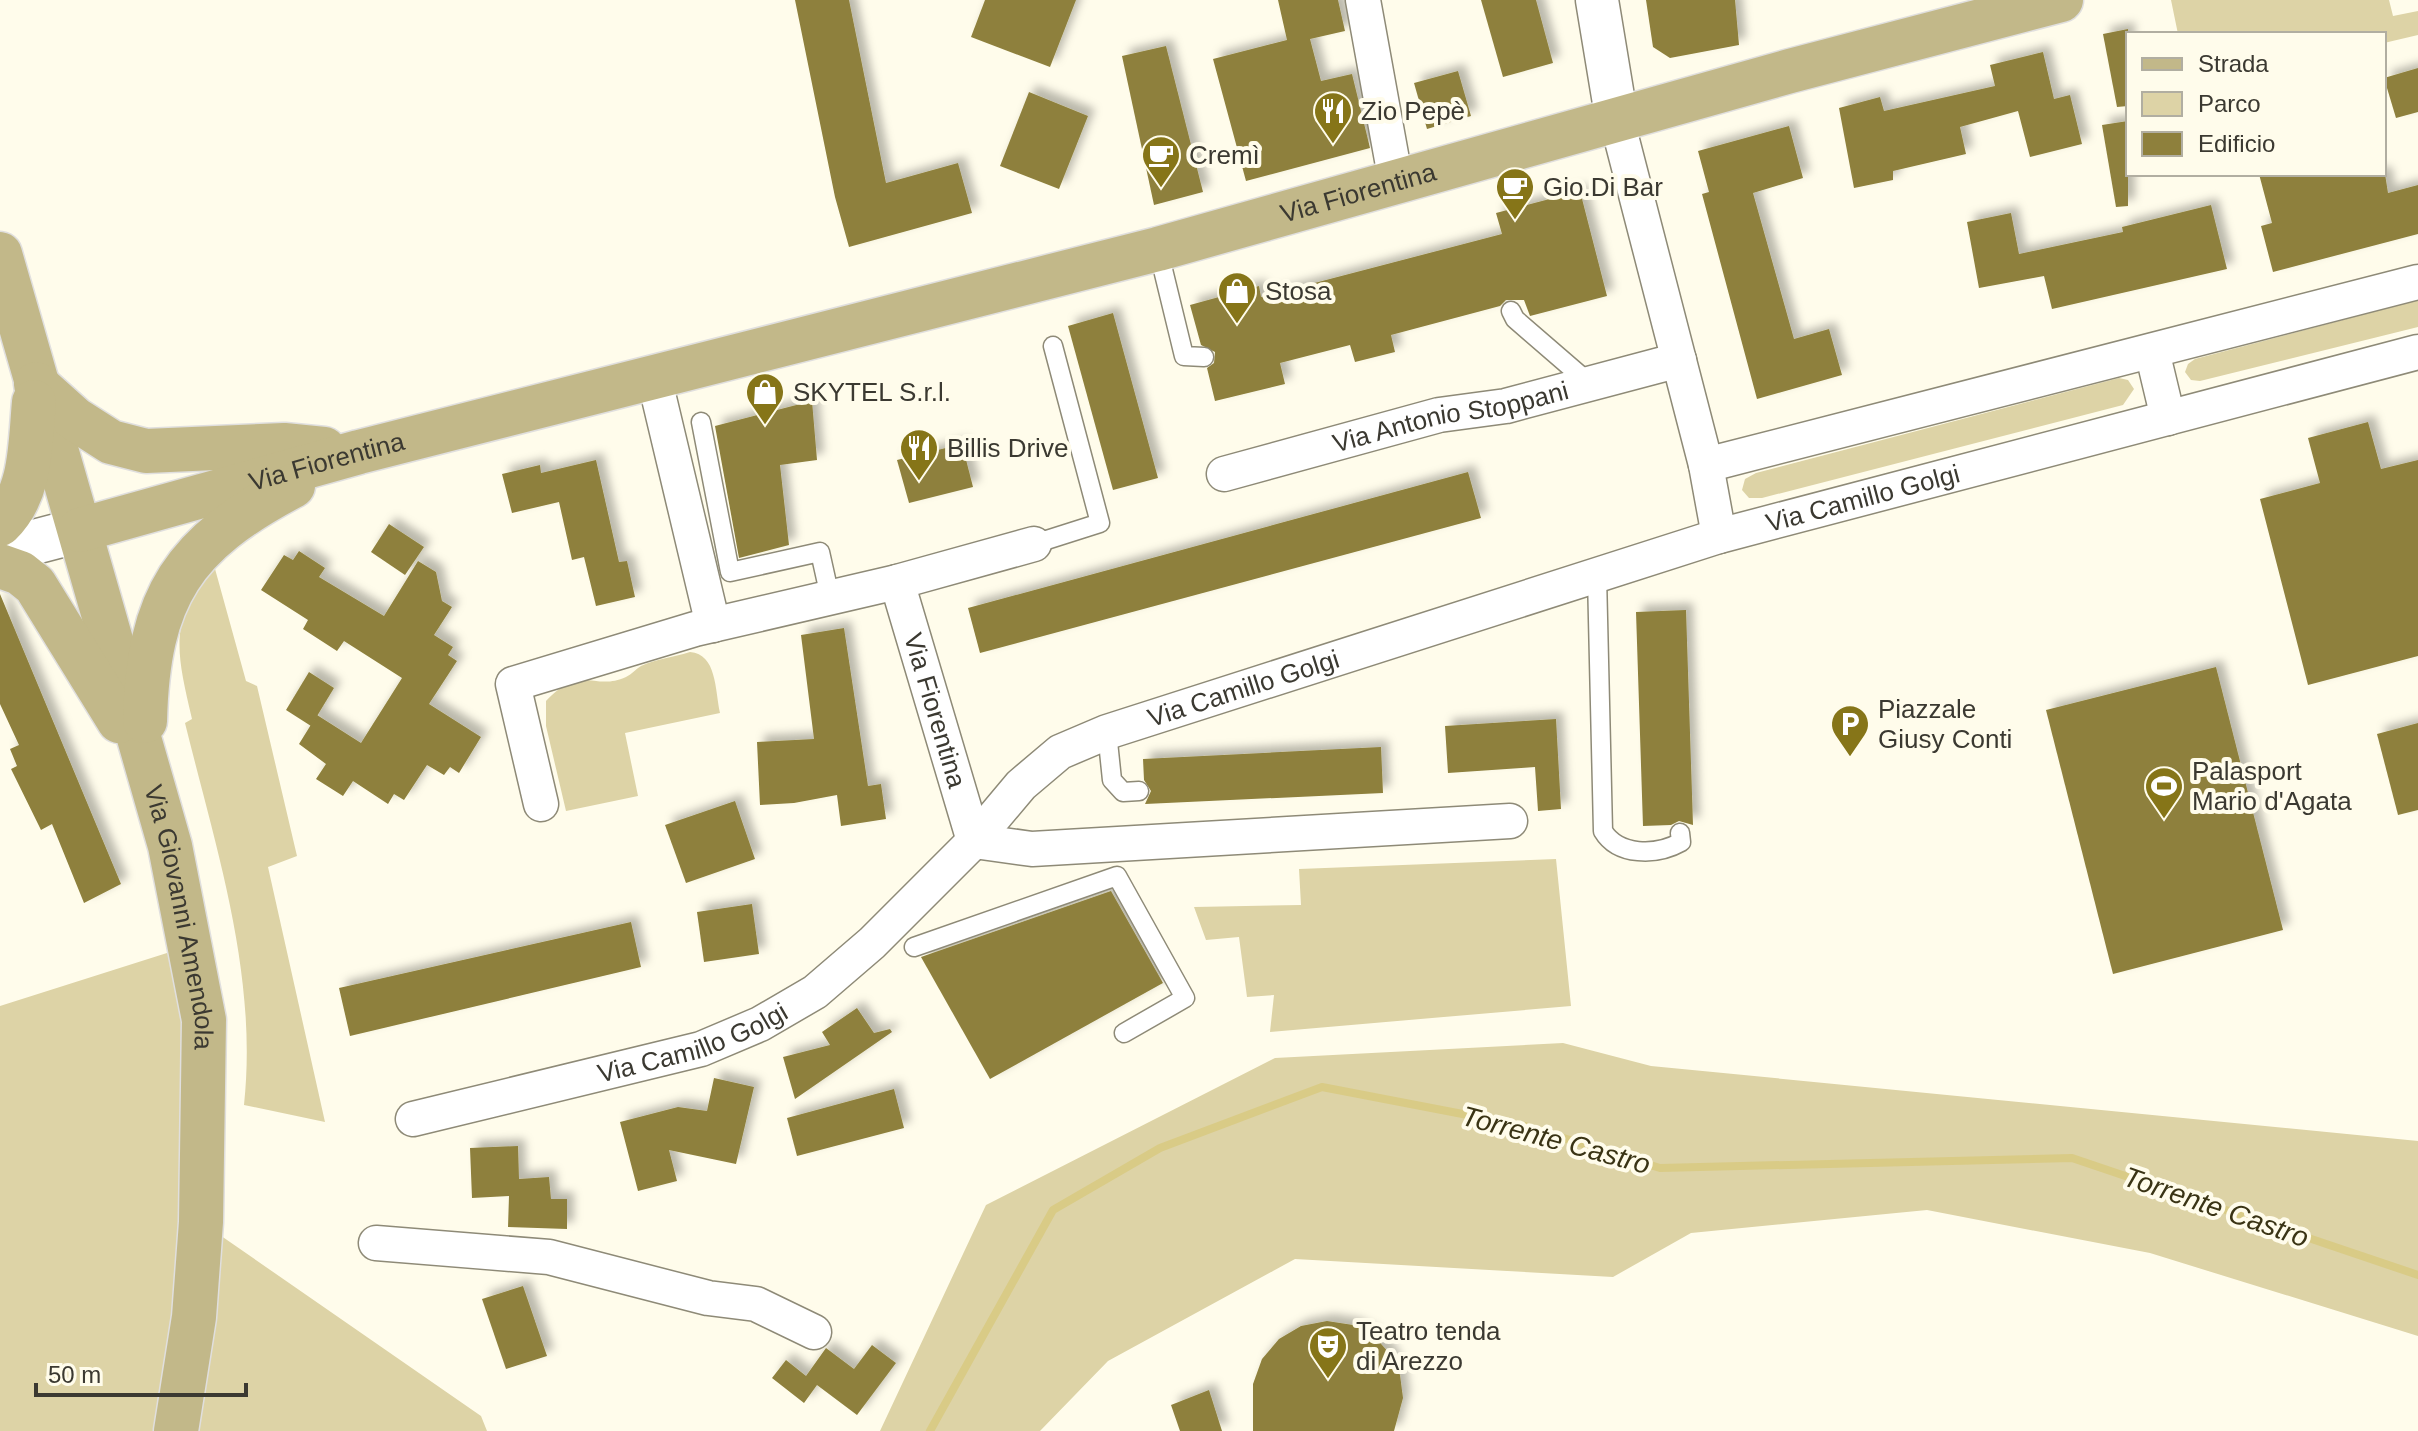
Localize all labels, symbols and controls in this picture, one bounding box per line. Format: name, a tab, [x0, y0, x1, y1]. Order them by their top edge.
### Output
legend	[2126, 32, 2386, 176]
text: Strada	[2198, 50, 2269, 77]
restaurant icon: Zio Pepè	[1312, 90, 1354, 145]
text: Parco	[2198, 90, 2261, 117]
place label: Zio Pepè	[1361, 96, 1465, 126]
text: Edificio	[2198, 130, 2275, 157]
cafe icon: Cremì	[1140, 134, 1182, 189]
place label: Cremì	[1189, 140, 1260, 170]
street label: Via Fiorentina	[1277, 156, 1440, 229]
cafe icon: Gio.Di Bar	[1494, 166, 1536, 221]
place label: Gio.Di Bar	[1543, 172, 1663, 202]
shop icon: Stosa	[1216, 270, 1258, 325]
place label: Stosa	[1265, 276, 1332, 306]
shop icon: SKYTEL S.r.l.	[744, 371, 786, 426]
street label: Via Antonio Stoppani	[1329, 375, 1572, 458]
place label: SKYTEL S.r.l.	[793, 377, 951, 407]
street label: Via Fiorentina	[245, 426, 408, 497]
restaurant icon: Billis Drive	[898, 427, 940, 482]
place label: Billis Drive	[947, 433, 1068, 463]
street label: Via Camillo Golgi	[1763, 458, 1963, 538]
street label: Via Fiorentina	[898, 629, 973, 792]
street label: Via Camillo Golgi	[1144, 644, 1343, 733]
place label: Piazzale Giusy Conti	[1878, 694, 2012, 754]
parking icon: Piazzale Giusy Conti	[1829, 703, 1871, 758]
place label: Palasport Mario d'Agata	[2192, 756, 2352, 816]
sports icon: Palasport Mario d'Agata	[2143, 765, 2185, 820]
street label: Via Giovanni Amendola	[138, 781, 219, 1051]
street label: Via Camillo Golgi	[595, 996, 793, 1089]
water label: Torrente Castro	[1459, 1100, 1653, 1180]
water label: Torrente Castro	[2119, 1161, 2313, 1253]
place label: Teatro tenda di Arezzo	[1356, 1316, 1501, 1376]
theatre icon: Teatro tenda di Arezzo	[1307, 1325, 1349, 1380]
scale bar	[36, 1347, 246, 1397]
text: 50 m	[48, 1361, 101, 1388]

